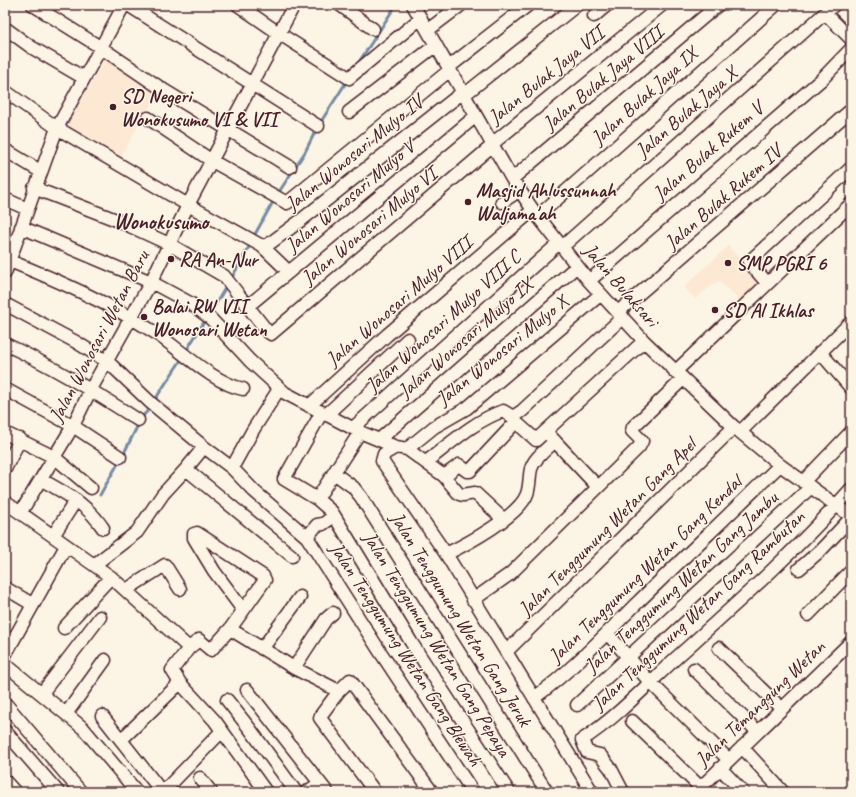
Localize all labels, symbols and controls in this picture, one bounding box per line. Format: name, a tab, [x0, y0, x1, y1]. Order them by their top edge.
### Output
street label: Jalan Bulak Jaya VII	[482, 18, 612, 130]
street label: Jalan Bulak Jaya VIII	[537, 18, 672, 136]
street label: Jalan Bulak Jaya IX	[585, 39, 705, 151]
street label: Jalan Bulak Jaya X	[629, 59, 745, 164]
place label: SD Negeri Wonokusumo VI & VII	[121, 84, 281, 132]
street label: Jalan Wonosari Mulyo IV	[279, 87, 431, 217]
street label: Jalan Bulak Rukem V	[647, 93, 772, 206]
marker: SD Negeri Wonokusumo VI & VII	[108, 102, 118, 112]
street label: Jalan Wonosari Mulyo V	[279, 132, 423, 258]
street label: Jalan Bulak Rukem IV	[659, 137, 790, 255]
street label: Jalan Wonosari Mulyo VI	[295, 159, 446, 291]
place label: Masjid Ahlussunnah Waljama'ah	[476, 178, 617, 226]
marker: Masjid Ahlussunnah Waljama'ah	[463, 197, 473, 207]
district label: Wonokusumo	[114, 208, 210, 236]
street label: Jalan Wonosari Mulyo VIII	[320, 228, 480, 372]
street label: Jalan Bulaksari	[577, 237, 666, 334]
street label: Jalan Wonosari Mulyo VIII C	[359, 243, 528, 398]
street label: Jalan Wonosari Wetan Baru	[43, 245, 156, 427]
place label: RA An-Nur	[179, 247, 260, 272]
place label: SMP PGRI 6	[736, 251, 828, 276]
marker: RA An-Nur	[166, 254, 176, 264]
marker: SMP PGRI 6	[723, 258, 733, 268]
street label: Jalan Wonosari Mulyo IX	[392, 270, 540, 404]
street label: Jalan Wonosari Mulyo X	[430, 288, 574, 411]
place label: Balai RW VII Wonosari Wetan	[152, 294, 267, 342]
place label: SD Al Ikhlas	[723, 298, 815, 323]
marker: SD Al Ikhlas	[710, 305, 720, 315]
marker: Balai RW VII Wonosari Wetan	[139, 312, 149, 322]
street label: Jalan Tenggumung Wetan Gang Apel	[512, 430, 704, 622]
street label: Jalan Tenggumung Wetan Gang Kendal	[542, 468, 749, 669]
street label: Jalan Tenggumung Wetan Gang Jambu	[578, 485, 784, 679]
street label: Jalan Tenggumung Wetan Gang Rambutan	[585, 504, 811, 716]
street label: Jalan Tenggumung Wetan Gang Jeruk	[384, 506, 538, 732]
street label: Jalan Tenggumung Wetan Gang Pepaya	[357, 526, 518, 763]
street label: Jalan Tenggumung Wetan Gang Blewah	[324, 536, 488, 771]
street label: Jalan Temanggung Wetan	[689, 634, 831, 772]

